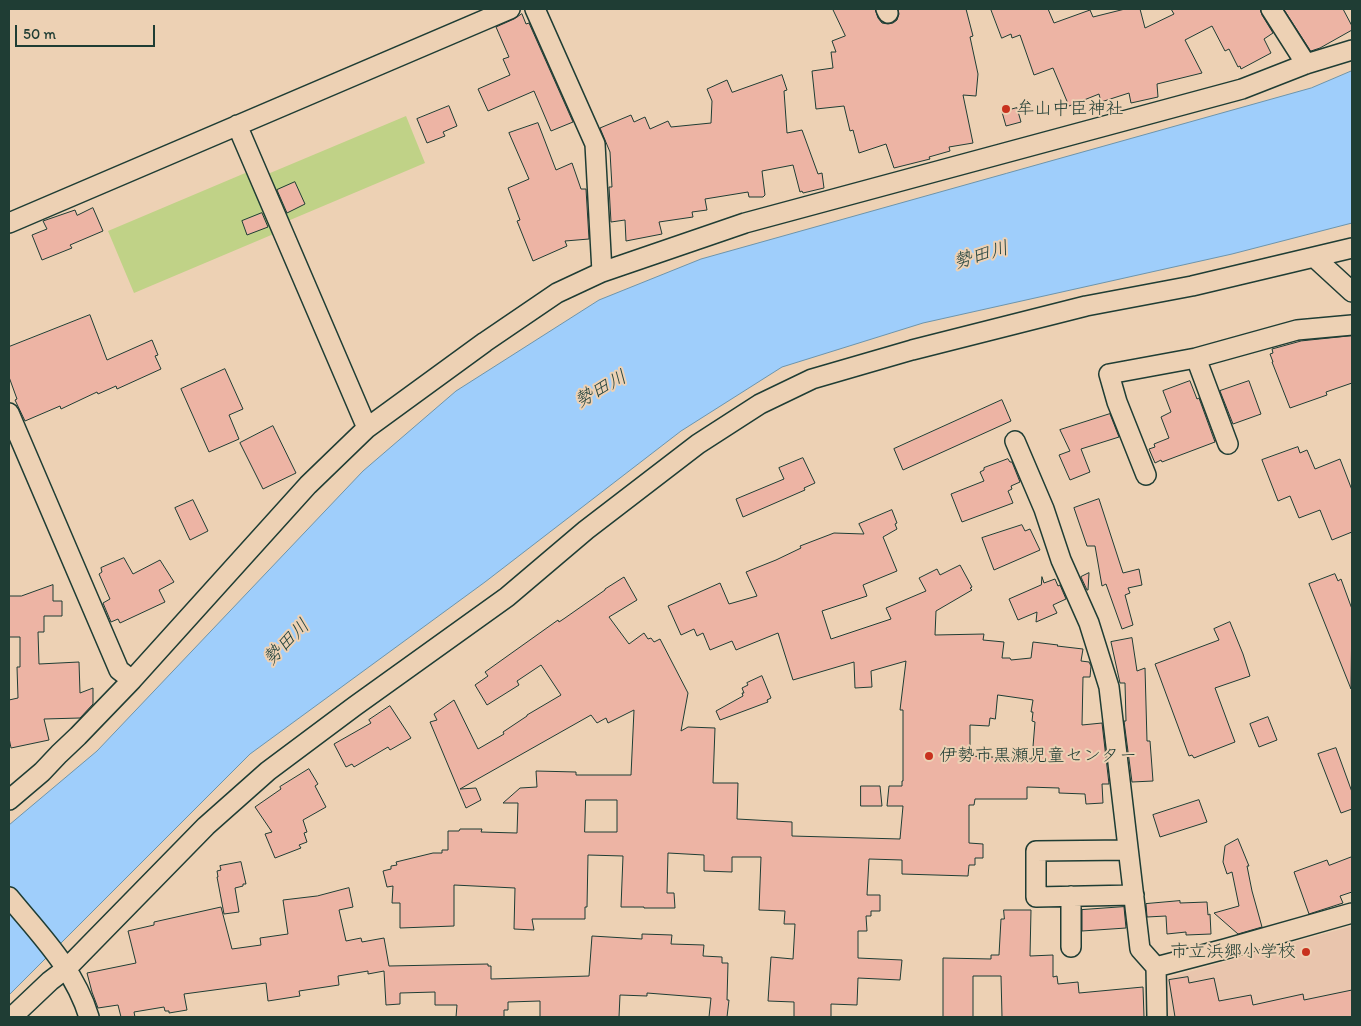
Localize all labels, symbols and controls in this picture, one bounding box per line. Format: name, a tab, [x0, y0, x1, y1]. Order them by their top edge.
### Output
scale bar	[18, 15, 158, 47]
text: 50 m	[23, 25, 56, 43]
place label: 牟山中臣神社	[1016, 98, 1124, 120]
marker: 牟山中臣神社	[1000, 103, 1012, 115]
water label: 勢田川	[950, 237, 1012, 275]
water label: 勢田川	[571, 366, 631, 414]
water label: 勢田川	[259, 615, 315, 671]
place label: 伊勢市黒瀬児童センター	[939, 745, 1137, 767]
marker: 伊勢市黒瀬児童センター	[923, 750, 935, 762]
place label: 市立浜郷小学校	[1170, 941, 1296, 963]
marker: 市立浜郷小学校	[1300, 946, 1312, 958]

